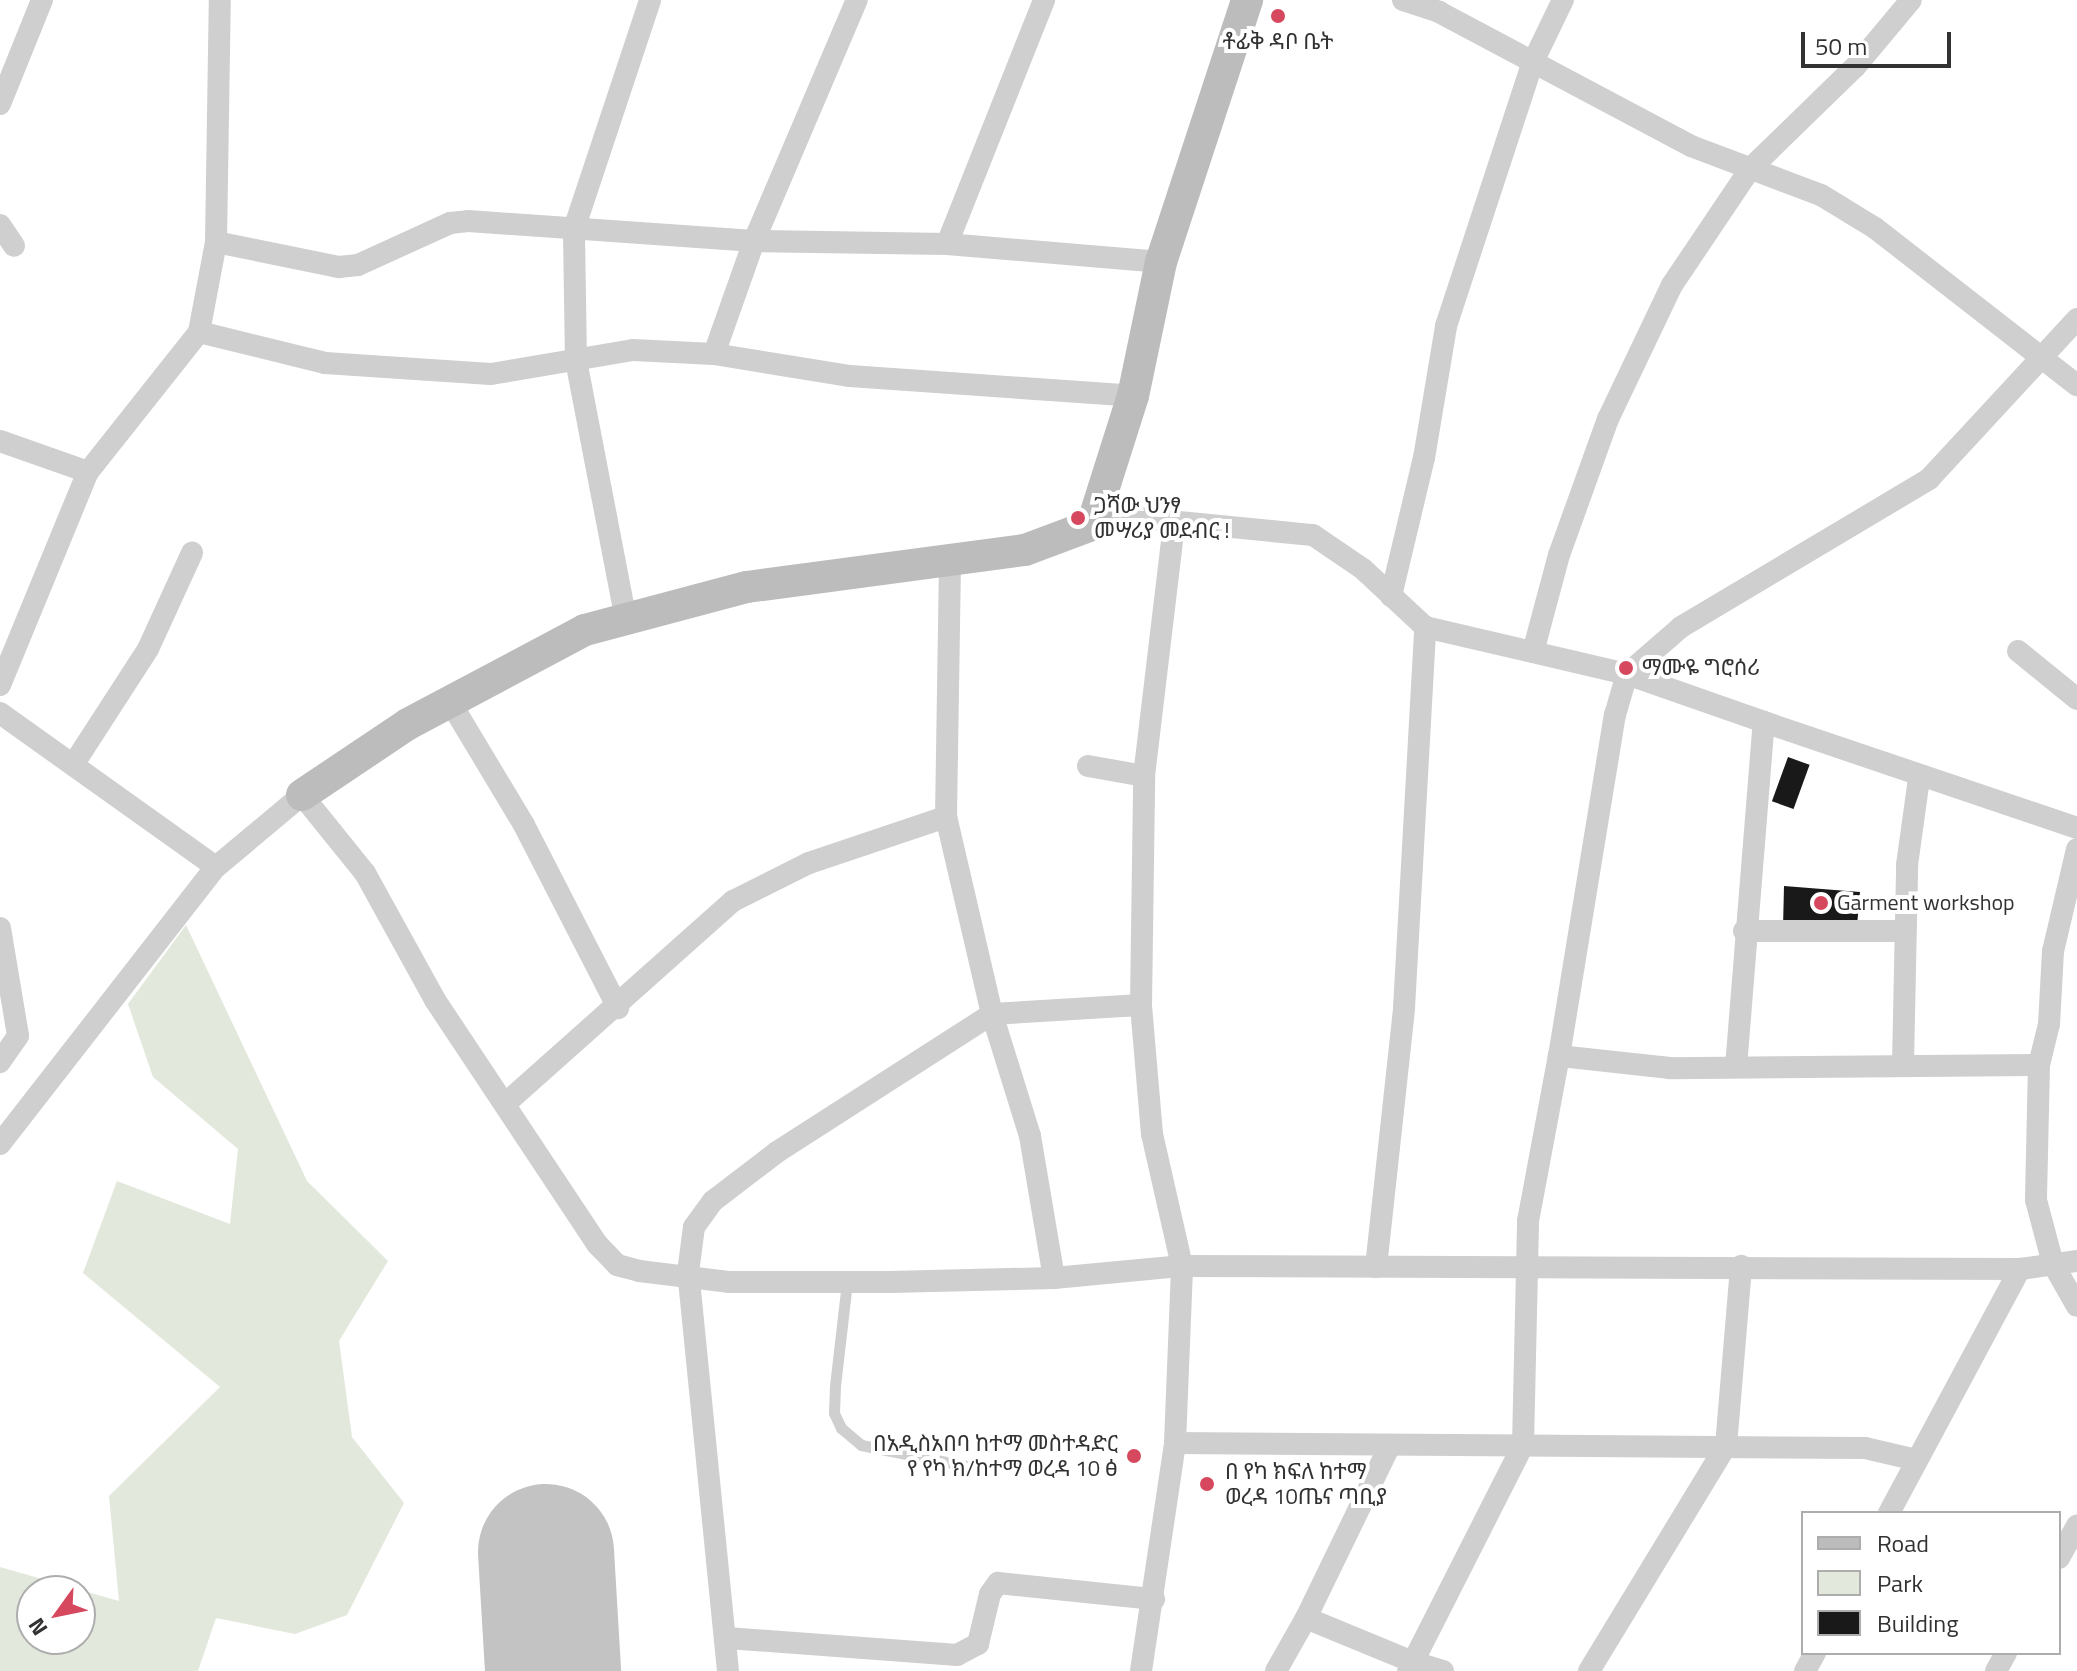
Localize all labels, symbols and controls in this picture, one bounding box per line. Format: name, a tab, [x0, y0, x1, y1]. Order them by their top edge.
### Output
marker: ቶፊቅ ዳቦ ቤት	[1269, 7, 1287, 25]
scale bar	[1805, 16, 1955, 66]
text: 50 m	[1815, 28, 1867, 64]
place label: ቶፊቅ ዳቦ ቤት	[1223, 29, 1333, 55]
place label: ጋሻው ህንፃ መሣሪያ መደብር !	[1094, 492, 1230, 544]
marker: ጋሻው ህንፃ መሣሪያ መደብር !	[1069, 509, 1087, 527]
place label: ማሙዬ ግሮሰሪ	[1642, 655, 1760, 681]
marker: ማሙዬ ግሮሰሪ	[1617, 659, 1635, 677]
place label: Garment workshop	[1837, 890, 2015, 916]
marker: Garment workshop	[1812, 894, 1830, 912]
place label: በአዲስአበባ ከተማ መስተዳድር የ የካ ክ/ከተማ ወረዳ 10 ፅ	[873, 1430, 1118, 1482]
marker: በአዲስአበባ ከተማ መስተዳድር የ የካ ክ/ከተማ ወረዳ 10 ፅ	[1125, 1447, 1143, 1465]
place label: በ የካ ክፍለ ከተማ ወረዳ 10ጤና ጣቢያ	[1225, 1458, 1387, 1510]
marker: በ የካ ክፍለ ከተማ ወረዳ 10ጤና ጣቢያ	[1196, 1473, 1218, 1495]
legend	[1801, 1511, 2061, 1655]
text: Road	[1877, 1525, 1929, 1561]
text: Park	[1877, 1565, 1923, 1601]
north arrow	[16, 1575, 96, 1655]
text: Building	[1877, 1605, 1959, 1641]
text: N	[19, 1611, 56, 1643]

